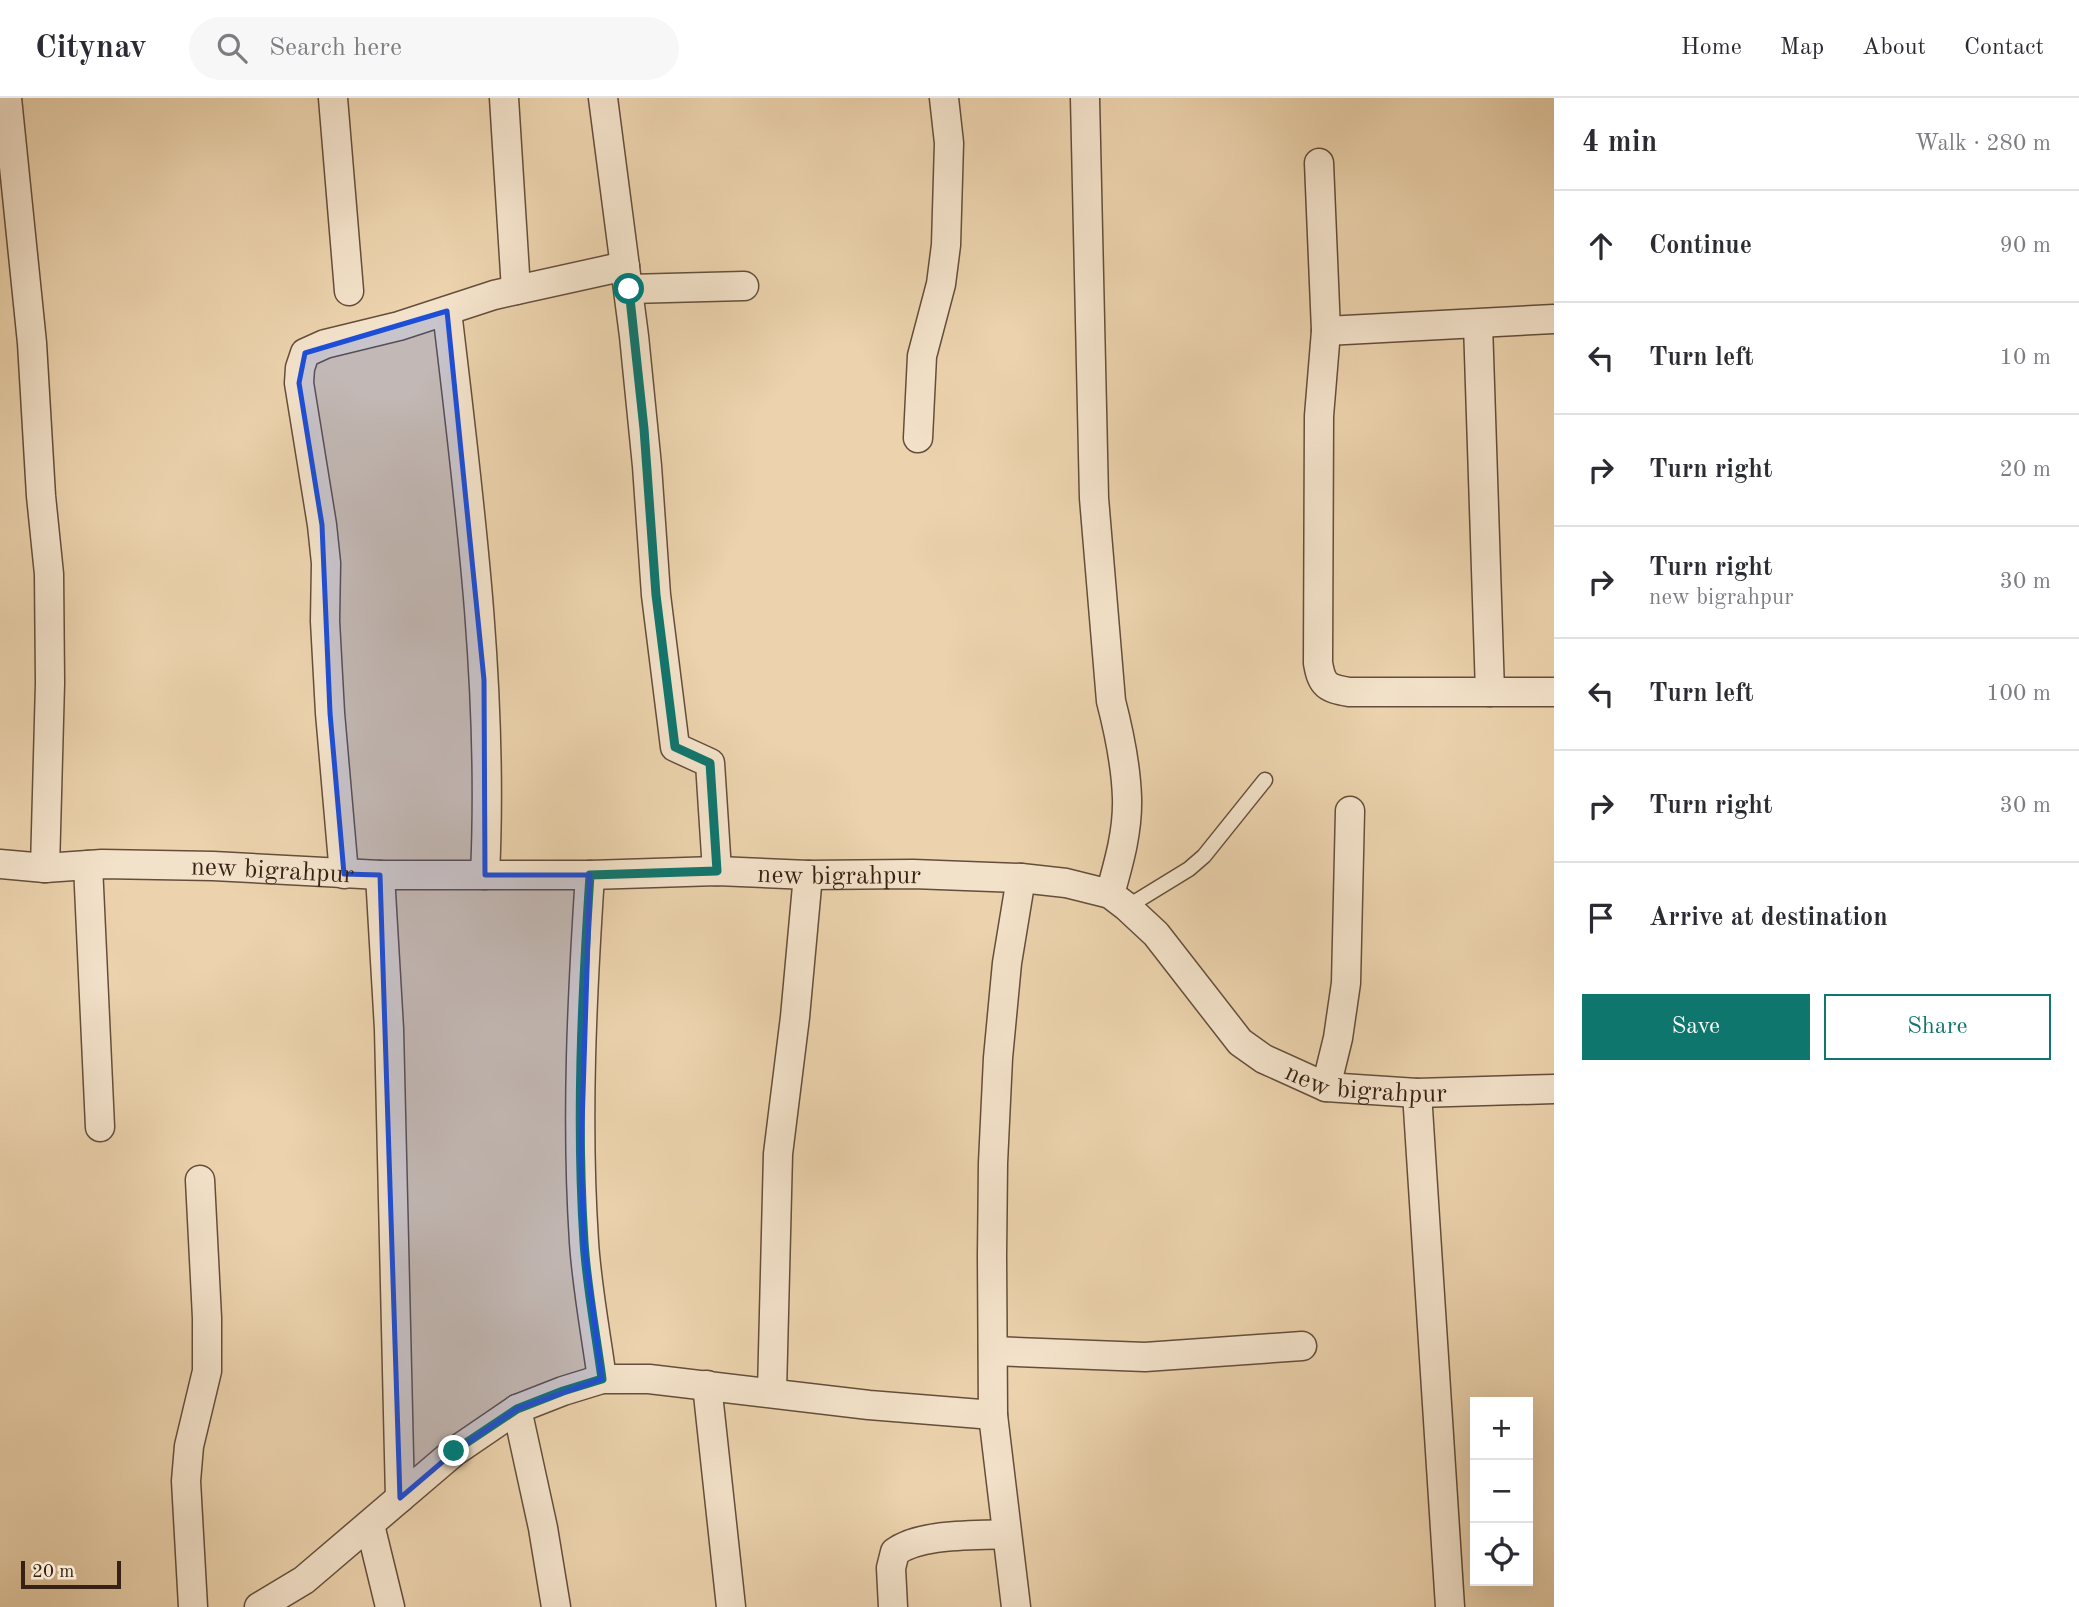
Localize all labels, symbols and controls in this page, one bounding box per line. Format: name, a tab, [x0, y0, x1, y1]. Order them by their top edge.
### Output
search box	[189, 17, 679, 80]
icon: search	[213, 29, 251, 67]
text: Citynav	[35, 32, 147, 65]
text: Search here	[269, 35, 402, 61]
text: Home	[1681, 36, 1742, 60]
text: Map	[1780, 36, 1824, 60]
text: About	[1862, 36, 1926, 60]
text: Contact	[1964, 36, 2044, 60]
text: 4 min	[1582, 128, 1657, 158]
text: Walk · 280 m	[1915, 132, 2051, 155]
icon: ahead	[1582, 227, 1620, 265]
text: Continue	[1649, 233, 1752, 259]
text: 90 m	[2000, 234, 2051, 257]
route start	[613, 273, 644, 304]
icon: left	[1582, 339, 1620, 377]
text: Turn left	[1649, 345, 1754, 371]
text: 10 m	[2000, 346, 2051, 369]
icon: right	[1582, 451, 1620, 489]
text: Turn right	[1649, 457, 1772, 483]
text: 20 m	[2000, 458, 2051, 481]
text: Turn right	[1649, 555, 1772, 581]
icon: right	[1582, 563, 1620, 601]
text: 30 m	[2000, 570, 2051, 593]
text: new bigrahpur	[1649, 586, 1794, 609]
icon: left	[1582, 675, 1620, 713]
text: Turn left	[1649, 681, 1754, 707]
text: 100 m	[1986, 682, 2051, 705]
icon: right	[1582, 787, 1620, 825]
text: Turn right	[1649, 793, 1772, 819]
text: 30 m	[2000, 794, 2051, 817]
street label: new bigrahpur	[191, 855, 355, 889]
street label: new bigrahpur	[757, 862, 922, 890]
icon: arrive	[1582, 899, 1620, 937]
text: Arrive at destination	[1649, 905, 1888, 931]
button: Save	[1582, 994, 1810, 1060]
button: Share	[1824, 994, 2051, 1060]
street label: new bigrahpur	[1281, 1059, 1448, 1108]
map controls	[1470, 1397, 1533, 1586]
button: +	[1470, 1397, 1533, 1460]
route end	[438, 1435, 469, 1466]
button: −	[1470, 1460, 1533, 1523]
button: locate	[1470, 1523, 1533, 1586]
scale bar	[21, 1558, 121, 1590]
text: 20 m	[32, 1563, 74, 1582]

